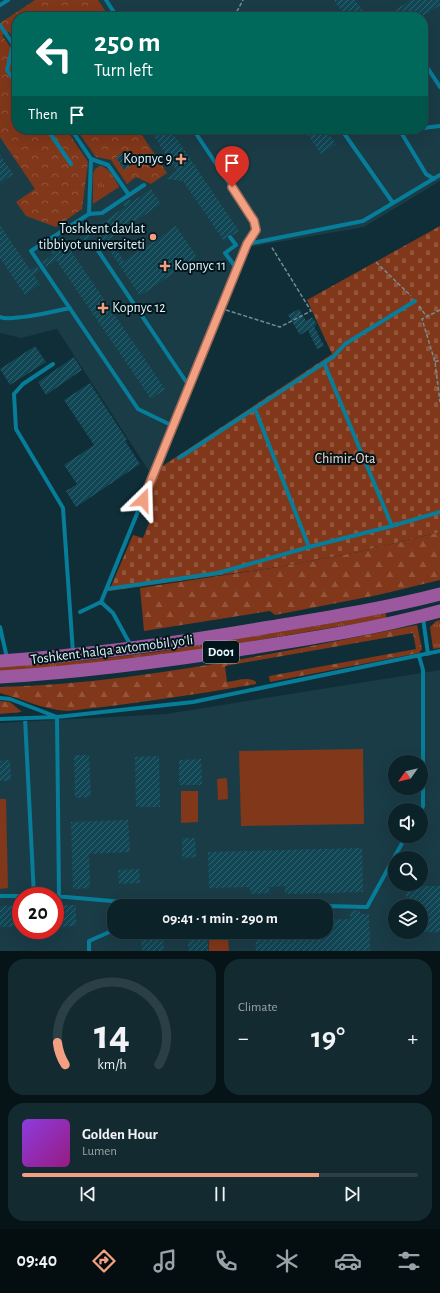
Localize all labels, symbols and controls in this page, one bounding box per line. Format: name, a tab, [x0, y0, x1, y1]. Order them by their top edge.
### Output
icon: left	[28, 28, 80, 80]
text: 250 m	[94, 29, 161, 57]
text: Turn left	[94, 62, 153, 80]
icon: arrive	[66, 104, 88, 126]
text: Then	[28, 107, 58, 122]
pin	[215, 146, 249, 187]
place label: Корпус 9	[123, 152, 172, 166]
icon: arrive	[221, 152, 243, 174]
marker: Корпус 9	[175, 153, 187, 165]
place label: Toshkent davlat tibbiyot universiteti	[39, 222, 146, 252]
marker: Toshkent davlat tibbiyot universiteti	[148, 232, 158, 242]
place label: Корпус 11	[174, 259, 226, 273]
marker: Корпус 11	[159, 260, 171, 272]
place label: Корпус 12	[112, 301, 166, 315]
marker: Корпус 12	[97, 302, 109, 314]
park label: Chimir-Ota	[315, 452, 376, 466]
position arrow	[122, 479, 164, 521]
street label: Toshkent halqa avtomobil yo'li	[30, 633, 194, 667]
road number: D001	[203, 641, 239, 663]
north arrow	[388, 755, 428, 795]
map controls	[388, 755, 428, 939]
button: sound	[388, 803, 428, 843]
button: search	[388, 851, 428, 891]
speed limit sign: 20	[12, 887, 64, 939]
button: layers	[388, 899, 428, 939]
text: 09:41 · 1 min · 290 m	[162, 911, 278, 926]
text: Climate	[238, 1001, 277, 1014]
text: 14	[94, 1015, 130, 1056]
text: 19°	[311, 1023, 345, 1053]
text: −	[238, 1027, 249, 1049]
text: +	[407, 1027, 418, 1049]
text: km/h	[97, 1058, 127, 1072]
text: Golden Hour	[82, 1127, 158, 1142]
text: Lumen	[82, 1145, 117, 1158]
icon: previous	[77, 1183, 99, 1205]
icon: pause	[209, 1183, 231, 1205]
icon: next	[341, 1183, 363, 1205]
icon: directions	[90, 1247, 118, 1275]
icon: music	[151, 1247, 179, 1275]
icon: phone	[212, 1247, 240, 1275]
icon: climate	[273, 1247, 301, 1275]
icon: car	[334, 1247, 362, 1275]
icon: filters	[395, 1247, 423, 1275]
text: 09:40	[17, 1252, 57, 1270]

